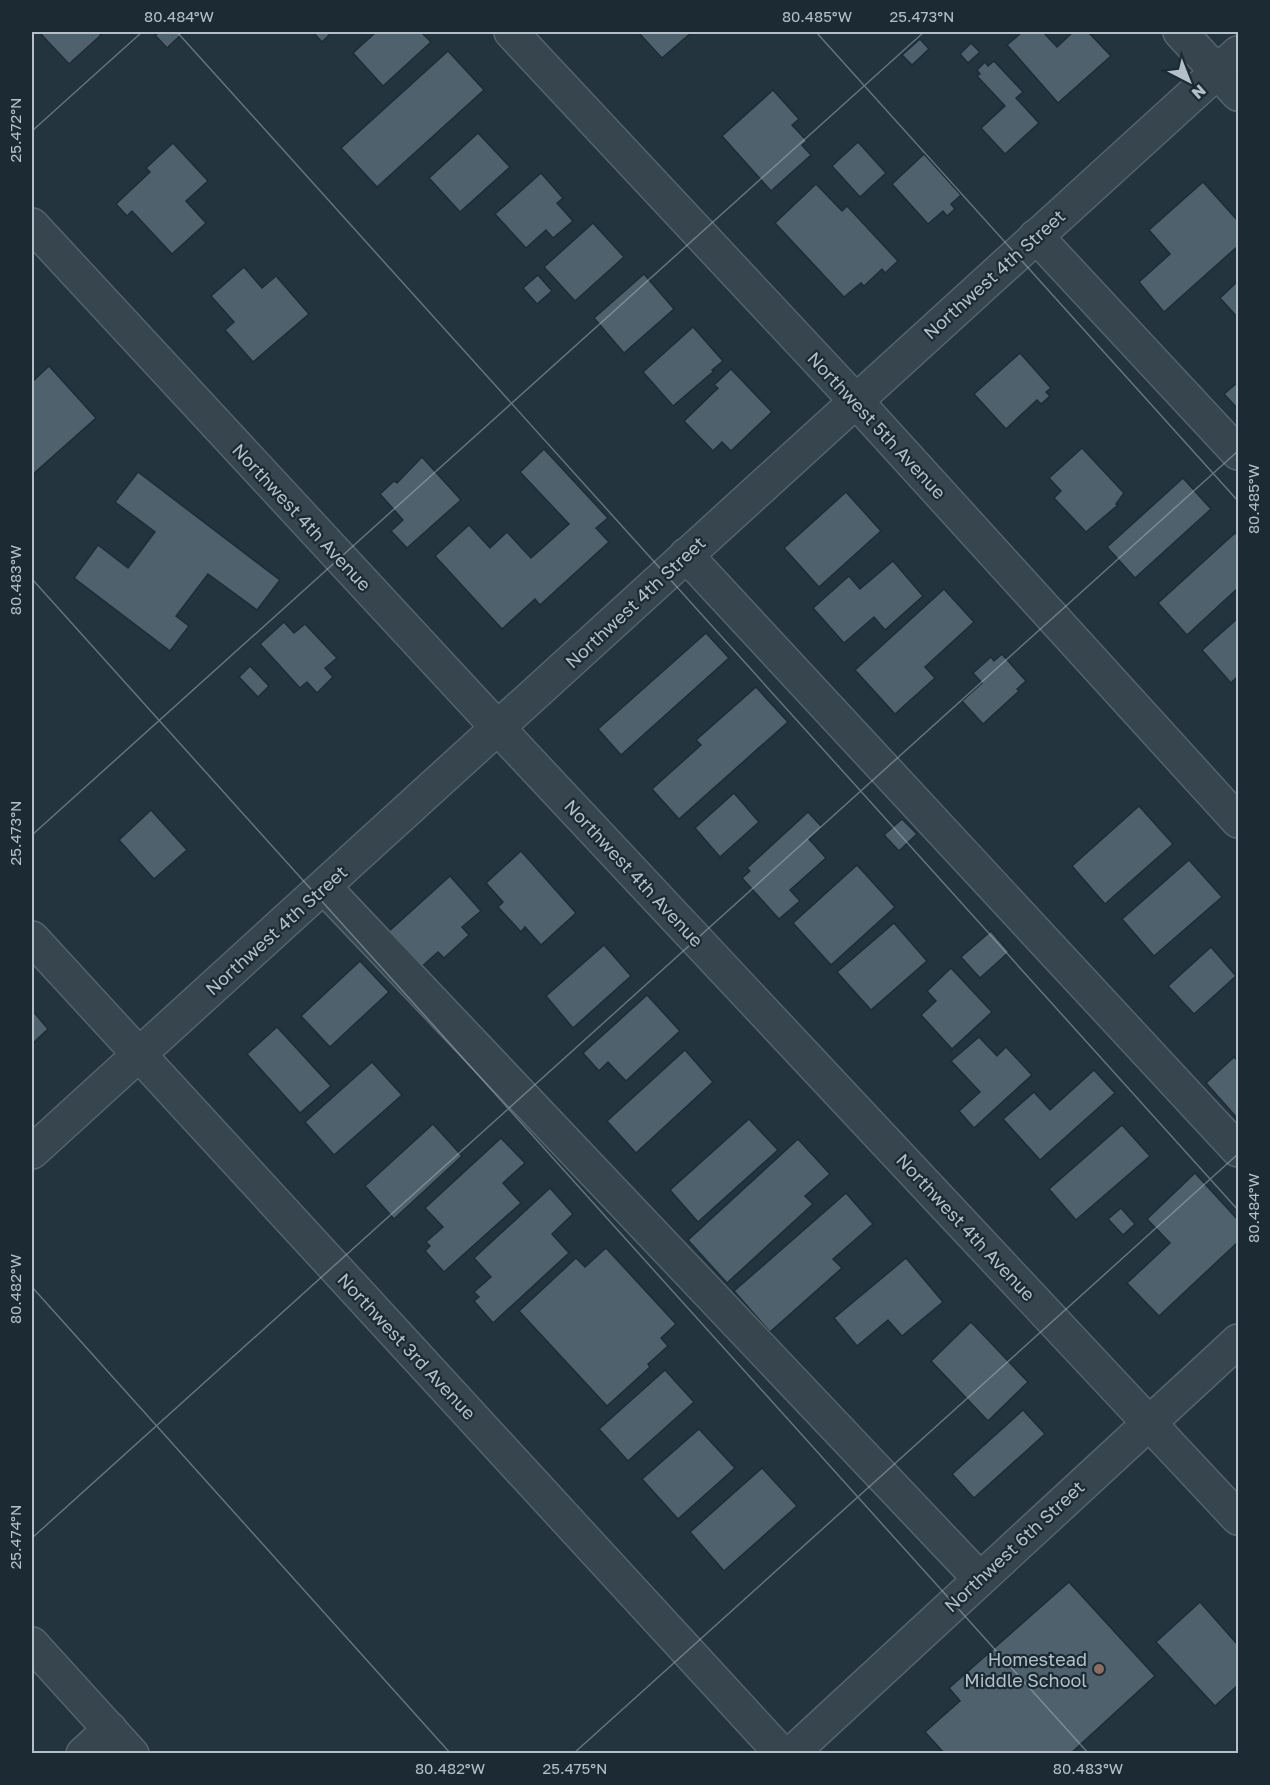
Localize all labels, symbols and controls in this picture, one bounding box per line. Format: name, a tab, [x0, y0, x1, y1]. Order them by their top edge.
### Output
text: 80.484°W	[144, 7, 214, 25]
text: 80.485°W	[782, 7, 852, 25]
text: 25.473°N	[889, 7, 955, 25]
north arrow	[1159, 51, 1219, 111]
text: N	[1188, 81, 1210, 104]
text: 25.472°N	[6, 98, 24, 162]
street label: Northwest 4th Street	[919, 205, 1069, 343]
street label: Northwest 5th Avenue	[803, 347, 951, 503]
street label: Northwest 4th Avenue	[228, 439, 376, 595]
text: 80.485°W	[1244, 464, 1262, 534]
street label: Northwest 4th Street	[561, 532, 709, 672]
text: 80.483°W	[6, 545, 24, 615]
street label: Northwest 4th Avenue	[560, 795, 708, 951]
text: 25.473°N	[6, 800, 24, 866]
street label: Northwest 4th Street	[201, 861, 351, 999]
street label: Northwest 4th Avenue	[892, 1149, 1040, 1305]
text: 80.484°W	[1244, 1173, 1262, 1243]
text: 80.482°W	[6, 1254, 24, 1324]
street label: Northwest 3rd Avenue	[333, 1268, 481, 1424]
street label: Northwest 6th Street	[940, 1476, 1088, 1616]
text: 25.474°N	[6, 1505, 24, 1569]
place label: Homestead Middle School	[964, 1648, 1087, 1691]
marker: Homestead Middle School	[1092, 1662, 1106, 1676]
text: 80.482°W	[415, 1759, 485, 1777]
text: 25.475°N	[543, 1759, 607, 1777]
text: 80.483°W	[1053, 1759, 1123, 1777]

